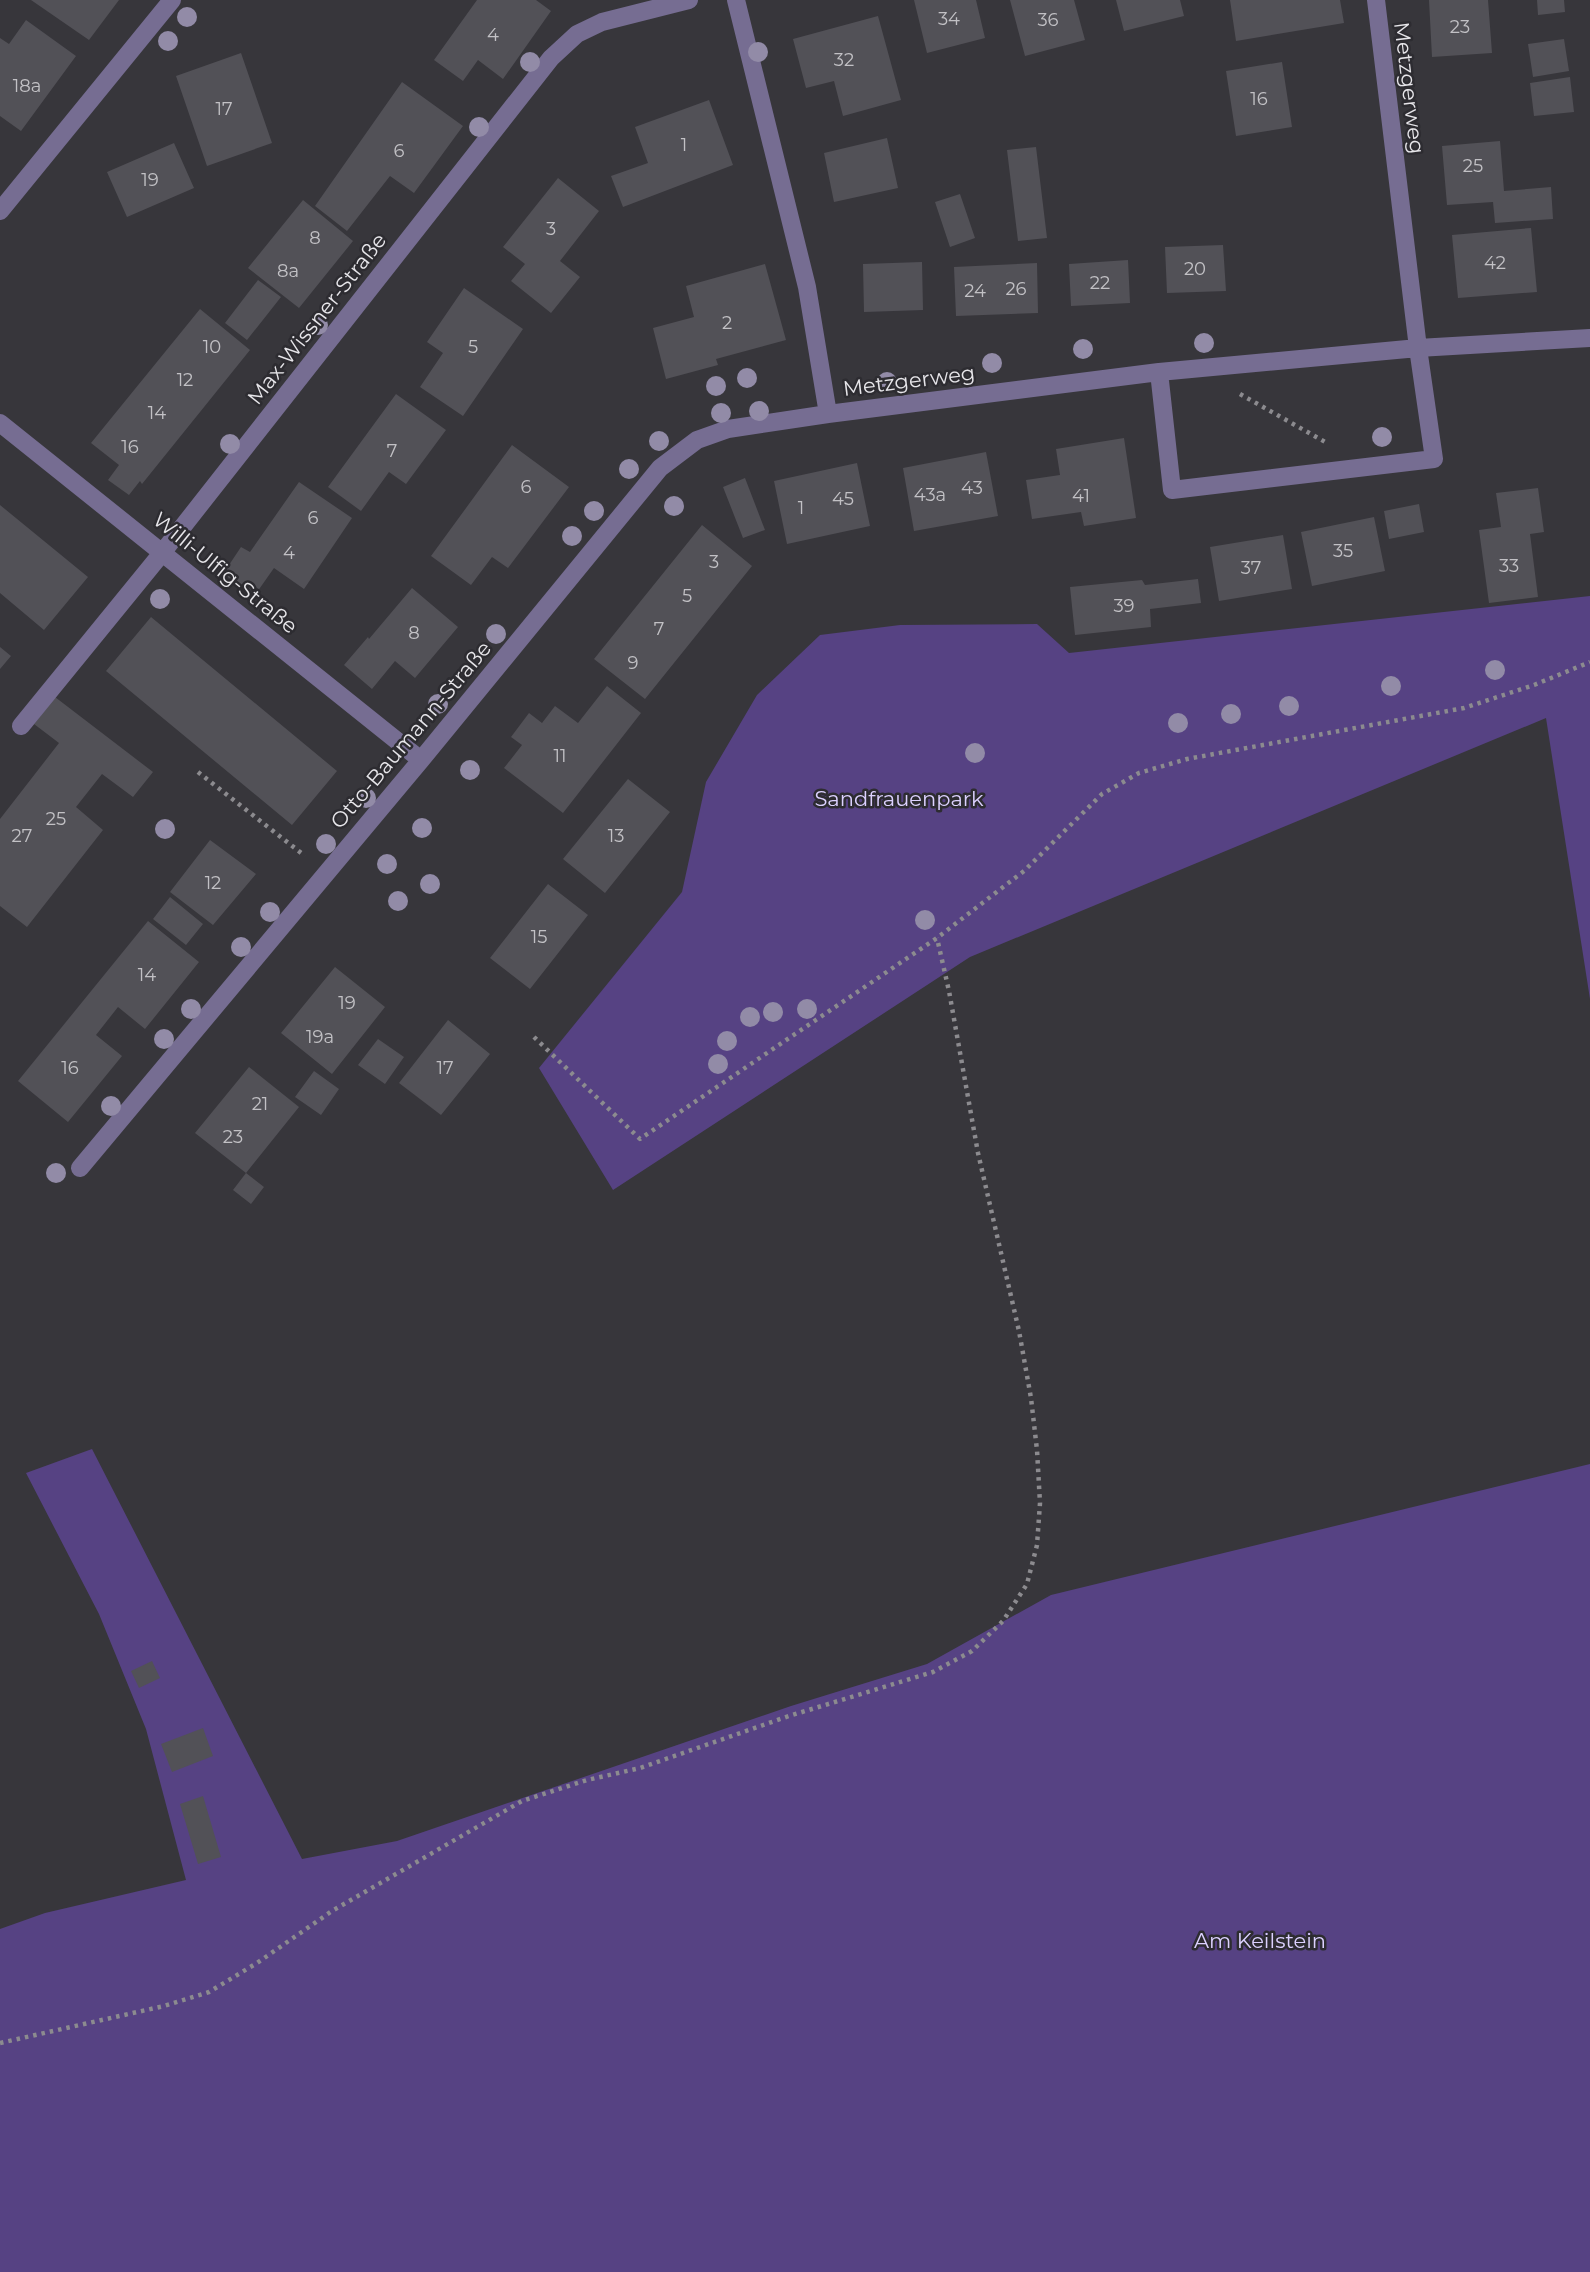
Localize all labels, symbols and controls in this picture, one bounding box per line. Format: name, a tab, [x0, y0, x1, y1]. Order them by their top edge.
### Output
house number: 34	[938, 8, 960, 30]
house number: 36	[1037, 9, 1059, 31]
house number: 23	[1450, 16, 1470, 38]
street label: Metzgerweg	[1389, 20, 1430, 155]
house number: 4	[487, 24, 499, 46]
house number: 32	[834, 49, 854, 71]
house number: 18a	[13, 75, 41, 97]
house number: 16	[1250, 88, 1268, 110]
house number: 17	[215, 98, 233, 120]
house number: 1	[681, 134, 687, 156]
house number: 6	[394, 140, 405, 162]
house number: 25	[1463, 155, 1483, 177]
house number: 19	[141, 169, 159, 191]
house number: 3	[546, 218, 556, 240]
house number: 8	[309, 227, 321, 249]
street label: Max-Wissner-Straße	[242, 228, 391, 409]
house number: 42	[1484, 252, 1506, 274]
house number: 20	[1184, 258, 1206, 280]
house number: 8a	[277, 260, 299, 282]
house number: 22	[1090, 272, 1110, 294]
house number: 26	[1005, 278, 1027, 300]
house number: 24	[964, 280, 986, 302]
house number: 2	[722, 312, 732, 334]
house number: 10	[203, 336, 221, 358]
house number: 5	[468, 336, 478, 358]
street label: Metzgerweg	[841, 360, 976, 401]
house number: 12	[177, 369, 193, 391]
house number: 14	[148, 402, 166, 424]
house number: 16	[121, 436, 139, 458]
house number: 7	[387, 440, 397, 462]
house number: 6	[521, 476, 532, 498]
house number: 43	[961, 477, 983, 499]
house number: 43a	[914, 484, 946, 506]
house number: 41	[1072, 485, 1090, 507]
house number: 45	[832, 488, 854, 510]
house number: 1	[798, 497, 804, 519]
street label: Willi-Ulfig-Straße	[148, 507, 303, 639]
house number: 6	[308, 507, 319, 529]
house number: 35	[1333, 540, 1353, 562]
house number: 4	[283, 542, 295, 564]
house number: 3	[709, 551, 719, 573]
house number: 33	[1499, 555, 1519, 577]
house number: 37	[1241, 557, 1261, 579]
house number: 5	[682, 585, 692, 607]
house number: 39	[1113, 595, 1135, 617]
house number: 7	[654, 618, 664, 640]
house number: 8	[408, 622, 420, 644]
street label: Otto-Baumann-Straße	[325, 636, 496, 833]
house number: 9	[628, 652, 639, 674]
house number: 11	[554, 745, 567, 767]
park label: Sandfrauenpark	[814, 786, 984, 811]
house number: 25	[46, 808, 66, 830]
house number: 27	[12, 825, 32, 847]
house number: 13	[608, 825, 624, 847]
house number: 12	[205, 872, 221, 894]
house number: 15	[531, 926, 547, 948]
house number: 14	[138, 964, 156, 986]
house number: 19	[338, 992, 356, 1014]
house number: 19a	[306, 1026, 334, 1048]
house number: 16	[61, 1057, 79, 1079]
house number: 17	[436, 1057, 454, 1079]
house number: 21	[252, 1093, 268, 1115]
house number: 23	[223, 1126, 243, 1148]
park label: Am Keilstein	[1194, 1928, 1326, 1953]

